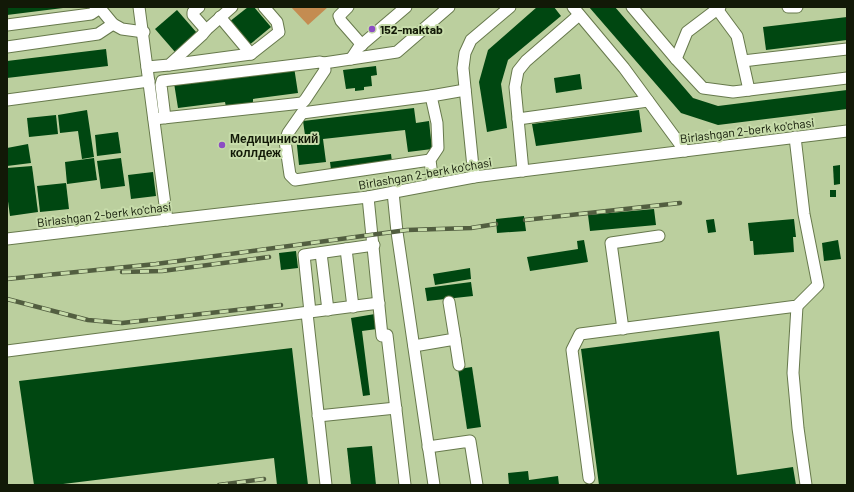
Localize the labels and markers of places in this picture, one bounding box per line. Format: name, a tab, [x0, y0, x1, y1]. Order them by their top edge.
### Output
place label: 152-maktab	[380, 22, 443, 36]
marker: 152-maktab	[367, 24, 377, 34]
place label: Медициниский коллдеж	[230, 131, 318, 160]
marker: Медициниский коллдеж	[217, 140, 227, 150]

